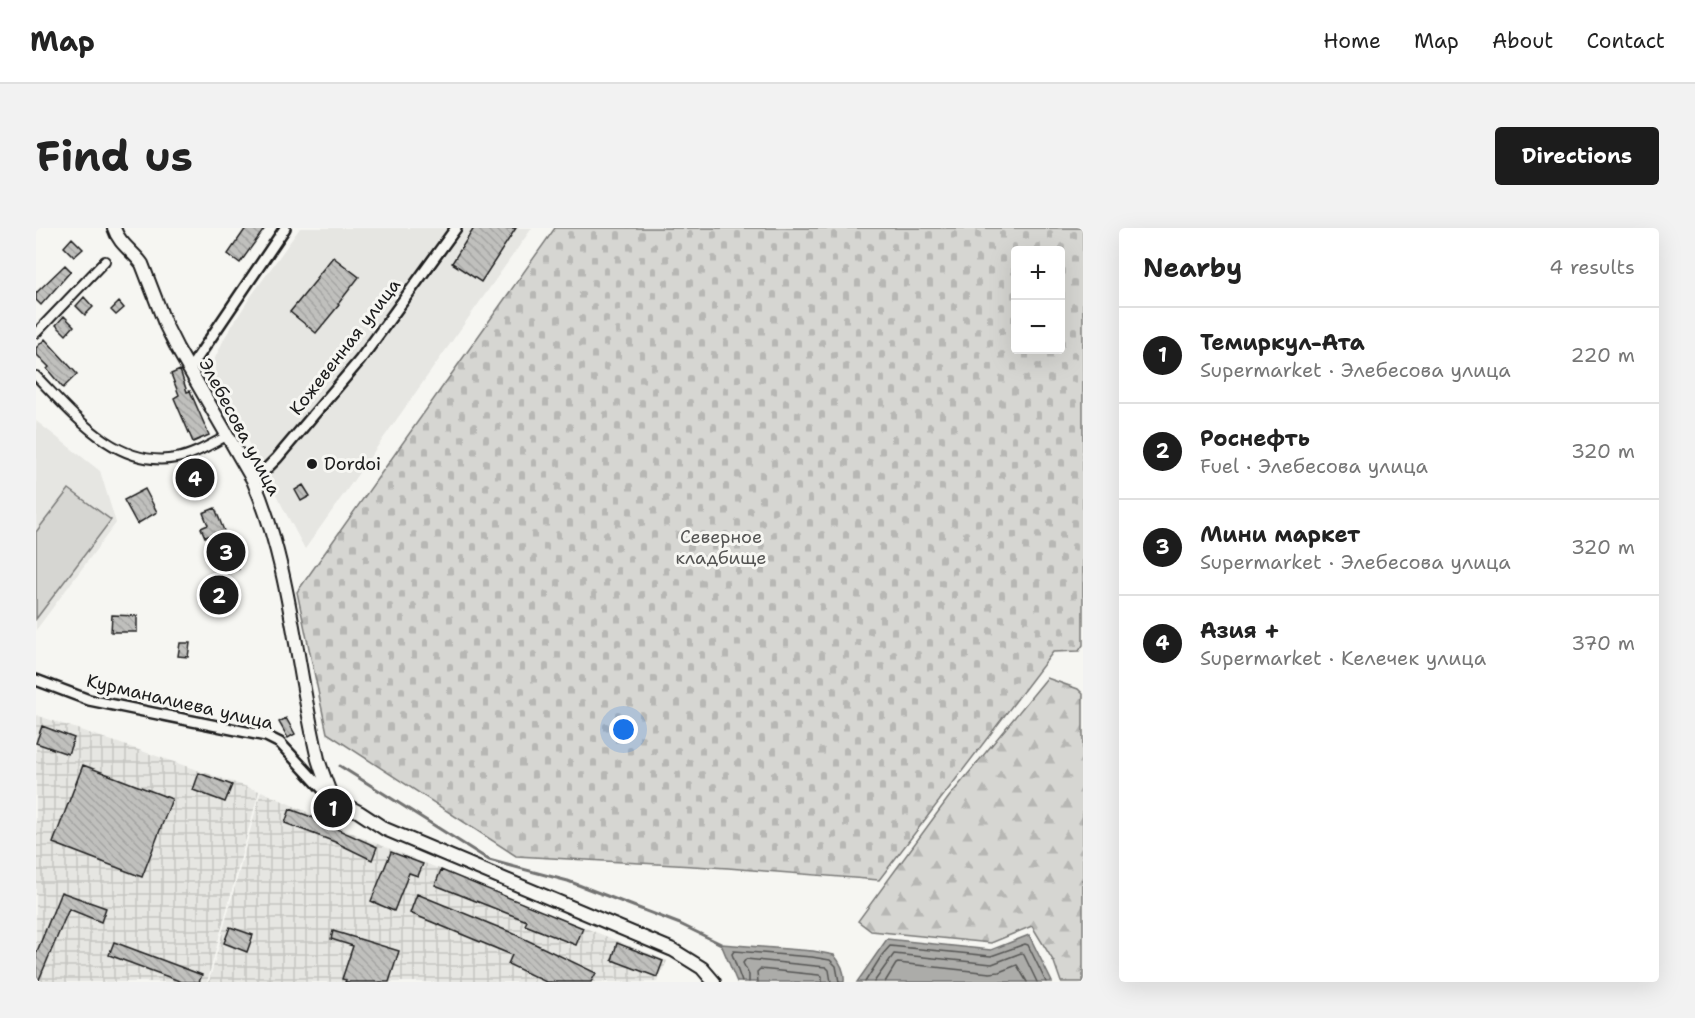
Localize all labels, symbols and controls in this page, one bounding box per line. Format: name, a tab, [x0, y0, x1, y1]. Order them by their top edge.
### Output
text: Map	[30, 22, 95, 60]
text: Home	[1323, 27, 1381, 55]
text: Map	[1414, 27, 1459, 55]
text: About	[1492, 27, 1553, 55]
text: Contact	[1586, 27, 1665, 55]
button: Directions	[1495, 127, 1659, 185]
text: Find us	[36, 128, 193, 184]
map controls	[1011, 246, 1065, 354]
button: +	[1011, 246, 1065, 300]
text: Nearby	[1143, 250, 1242, 285]
text: 4 results	[1549, 254, 1635, 280]
street label: Кожевенная улица	[284, 274, 406, 420]
button: −	[1011, 300, 1065, 354]
text: Темиркул-Ата	[1200, 328, 1365, 357]
text: 1	[1158, 342, 1167, 368]
text: 220 m	[1571, 342, 1635, 368]
street label: Элебесова улица	[194, 354, 286, 500]
text: Supermarket · Элебесова улица	[1200, 357, 1511, 383]
text: Роснефть	[1200, 424, 1310, 453]
text: 2	[1156, 438, 1170, 464]
text: 320 m	[1571, 438, 1635, 464]
place label: Dordoi	[324, 452, 381, 476]
text: Fuel · Элебесова улица	[1200, 453, 1428, 479]
pin: 4	[176, 456, 214, 500]
marker: Dordoi	[305, 457, 319, 471]
text: Мини маркет	[1200, 520, 1360, 549]
park label: Северное кладбище	[675, 525, 767, 570]
pin: 3	[206, 530, 246, 574]
text: 3	[1156, 534, 1170, 560]
text: 320 m	[1571, 534, 1635, 560]
text: Supermarket · Элебесова улица	[1200, 549, 1511, 575]
pin: 2	[200, 572, 238, 617]
text: Азия +	[1200, 616, 1280, 645]
text: 4	[1156, 630, 1170, 656]
text: 370 m	[1571, 630, 1635, 656]
text: Supermarket · Келечек улица	[1200, 645, 1486, 671]
street label: Курманалиева улица	[84, 669, 276, 735]
your location	[609, 715, 638, 744]
pin: 1	[314, 786, 352, 830]

